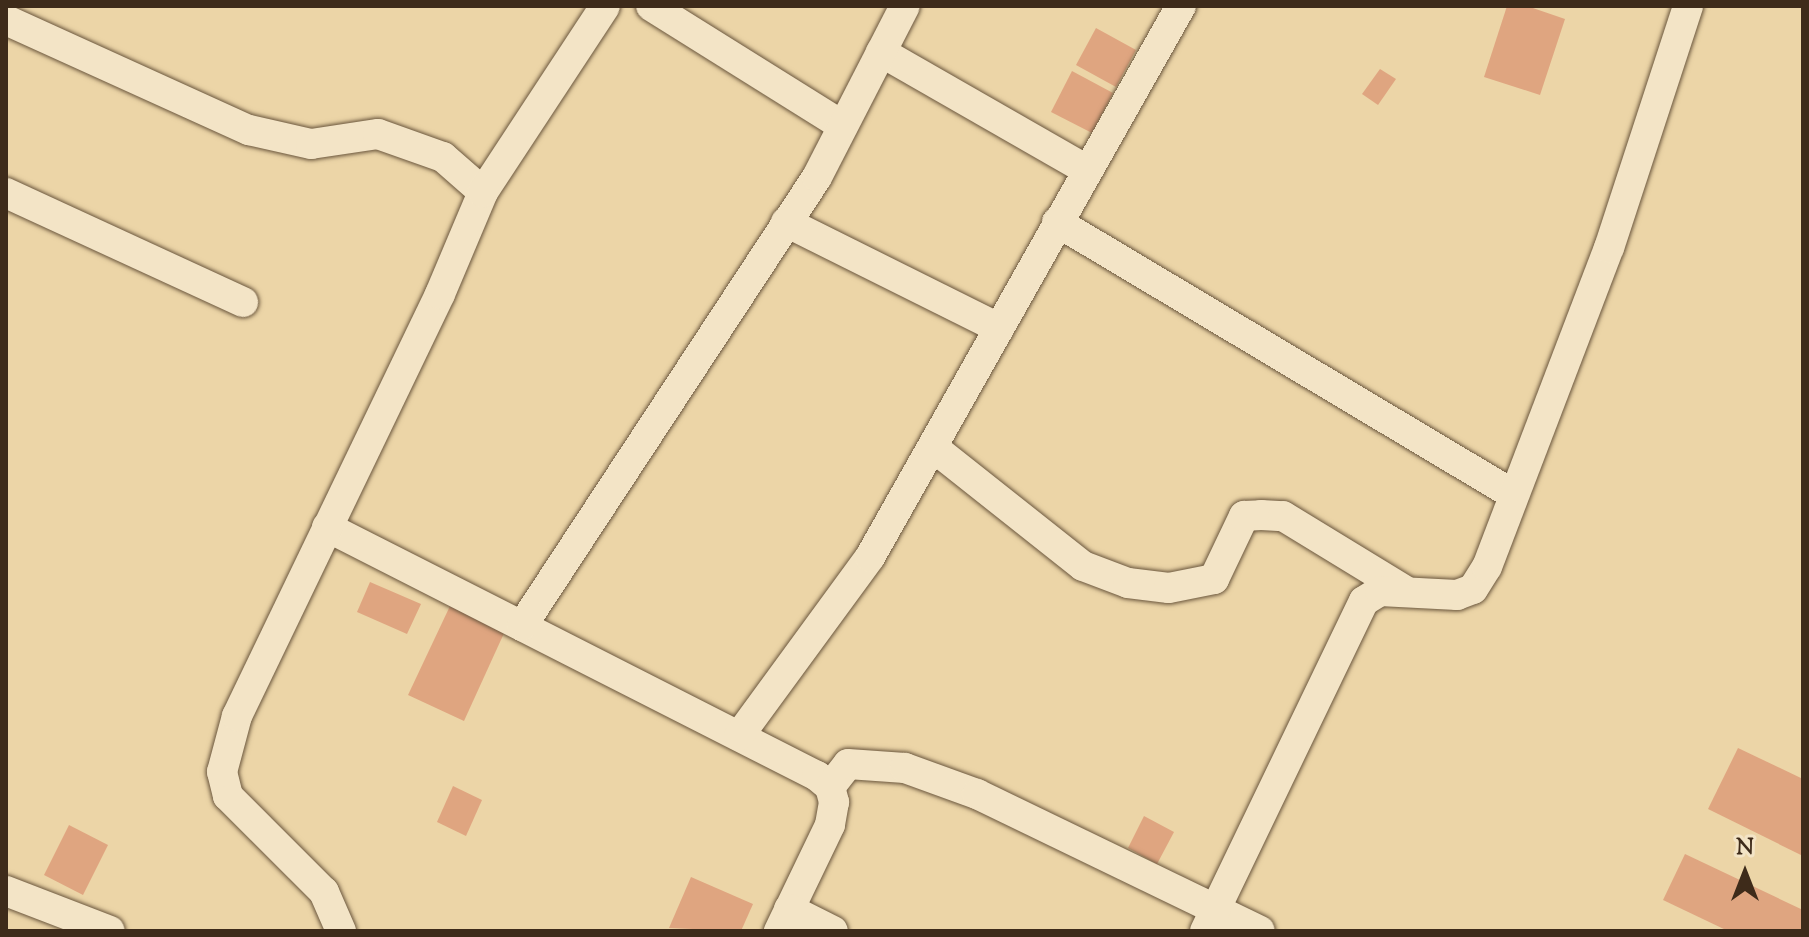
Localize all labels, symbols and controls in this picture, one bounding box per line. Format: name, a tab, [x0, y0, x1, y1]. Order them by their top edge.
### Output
north arrow	[1705, 833, 1785, 913]
text: N	[1736, 833, 1754, 865]

